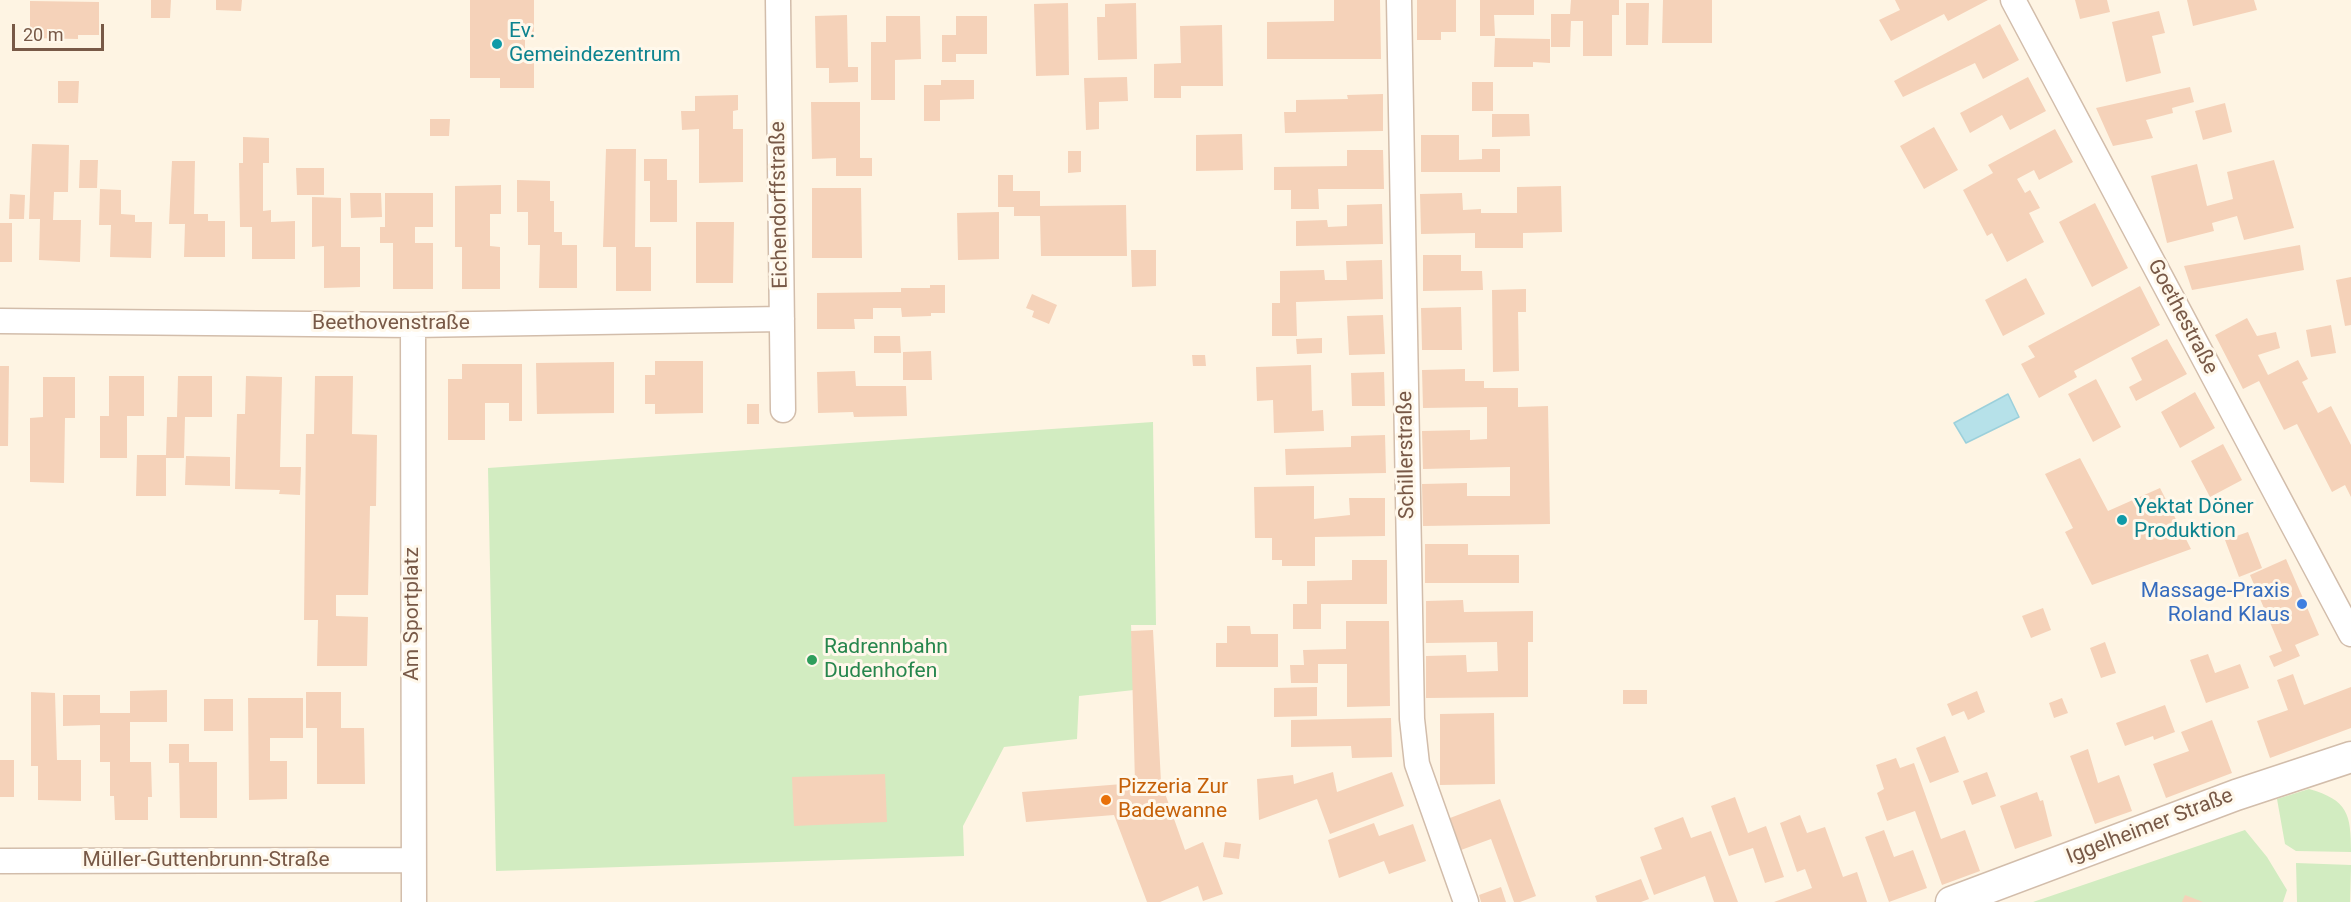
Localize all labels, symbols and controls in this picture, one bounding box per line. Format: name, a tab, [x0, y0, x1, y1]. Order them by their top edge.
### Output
scale bar	[15, 12, 106, 50]
place label: Ev. Gemeindezentrum	[509, 19, 681, 69]
text: 20 m	[23, 24, 63, 45]
marker: Ev. Gemeindezentrum	[490, 37, 504, 51]
street label: Eichendorffstraße	[766, 121, 794, 289]
street label: Goethestraße	[2141, 255, 2223, 379]
street label: Beethovenstraße	[312, 311, 470, 337]
street label: Schillerstraße	[1393, 391, 1421, 519]
place label: Yektat Döner Produktion	[2134, 495, 2254, 545]
marker: Yektat Döner Produktion	[2115, 513, 2129, 527]
street label: Am Sportplatz	[400, 547, 426, 681]
place label: Massage-Praxis Roland Klaus	[2141, 579, 2290, 629]
marker: Massage-Praxis Roland Klaus	[2295, 597, 2309, 611]
place label: Radrennbahn Dudenhofen	[824, 635, 948, 685]
marker: Radrennbahn Dudenhofen	[805, 653, 819, 667]
place label: Pizzeria Zur Badewanne	[1118, 775, 1228, 825]
street label: Iggelheimer Straße	[2063, 784, 2237, 870]
marker: Pizzeria Zur Badewanne	[1099, 793, 1113, 807]
street label: Müller-Guttenbrunn-Straße	[82, 848, 330, 874]

